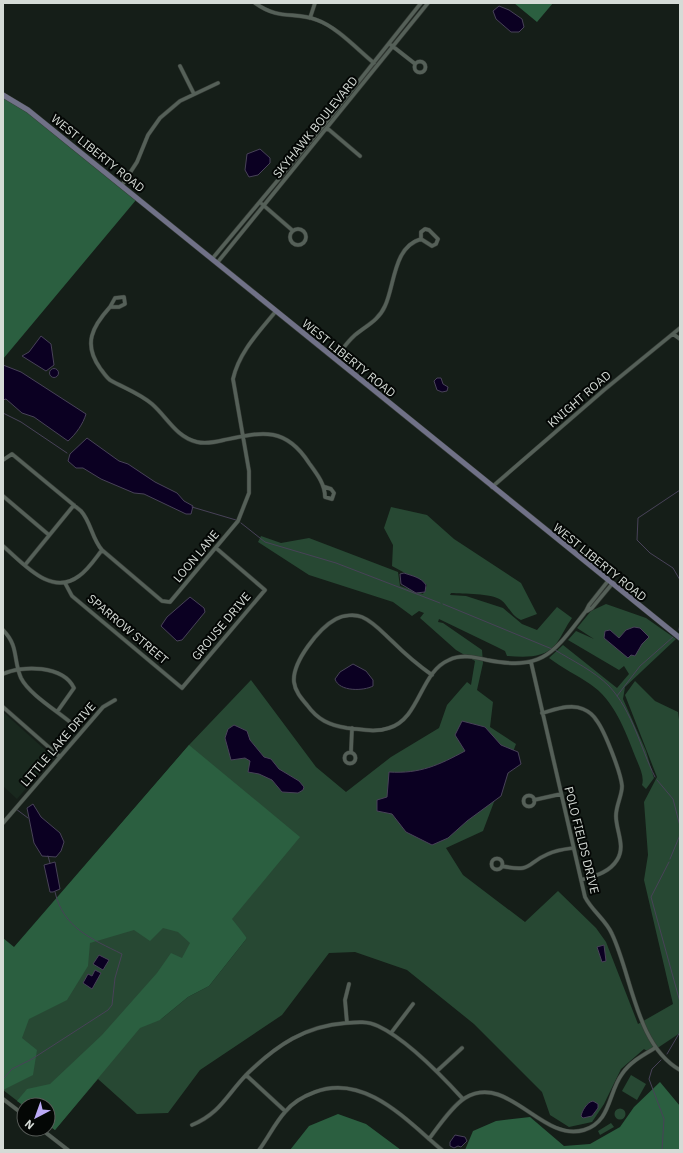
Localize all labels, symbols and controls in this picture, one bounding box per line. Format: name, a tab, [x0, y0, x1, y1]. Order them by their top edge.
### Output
street label: SKYHAWK BOULEVARD	[269, 73, 361, 181]
street label: WEST LIBERTY ROAD	[48, 111, 148, 195]
street label: WEST LIBERTY ROAD	[299, 316, 399, 400]
street label: KNIGHT ROAD	[544, 367, 614, 431]
street label: WEST LIBERTY ROAD	[550, 520, 650, 604]
street label: LOON LANE	[170, 527, 222, 585]
street label: GROUSE DRIVE	[188, 589, 254, 663]
street label: SPARROW STREET	[85, 591, 172, 667]
street label: LITTLE LAKE DRIVE	[17, 699, 99, 789]
street label: POLO FIELDS DRIVE	[561, 785, 603, 895]
north arrow	[16, 1097, 56, 1137]
text: N	[22, 1117, 37, 1132]

